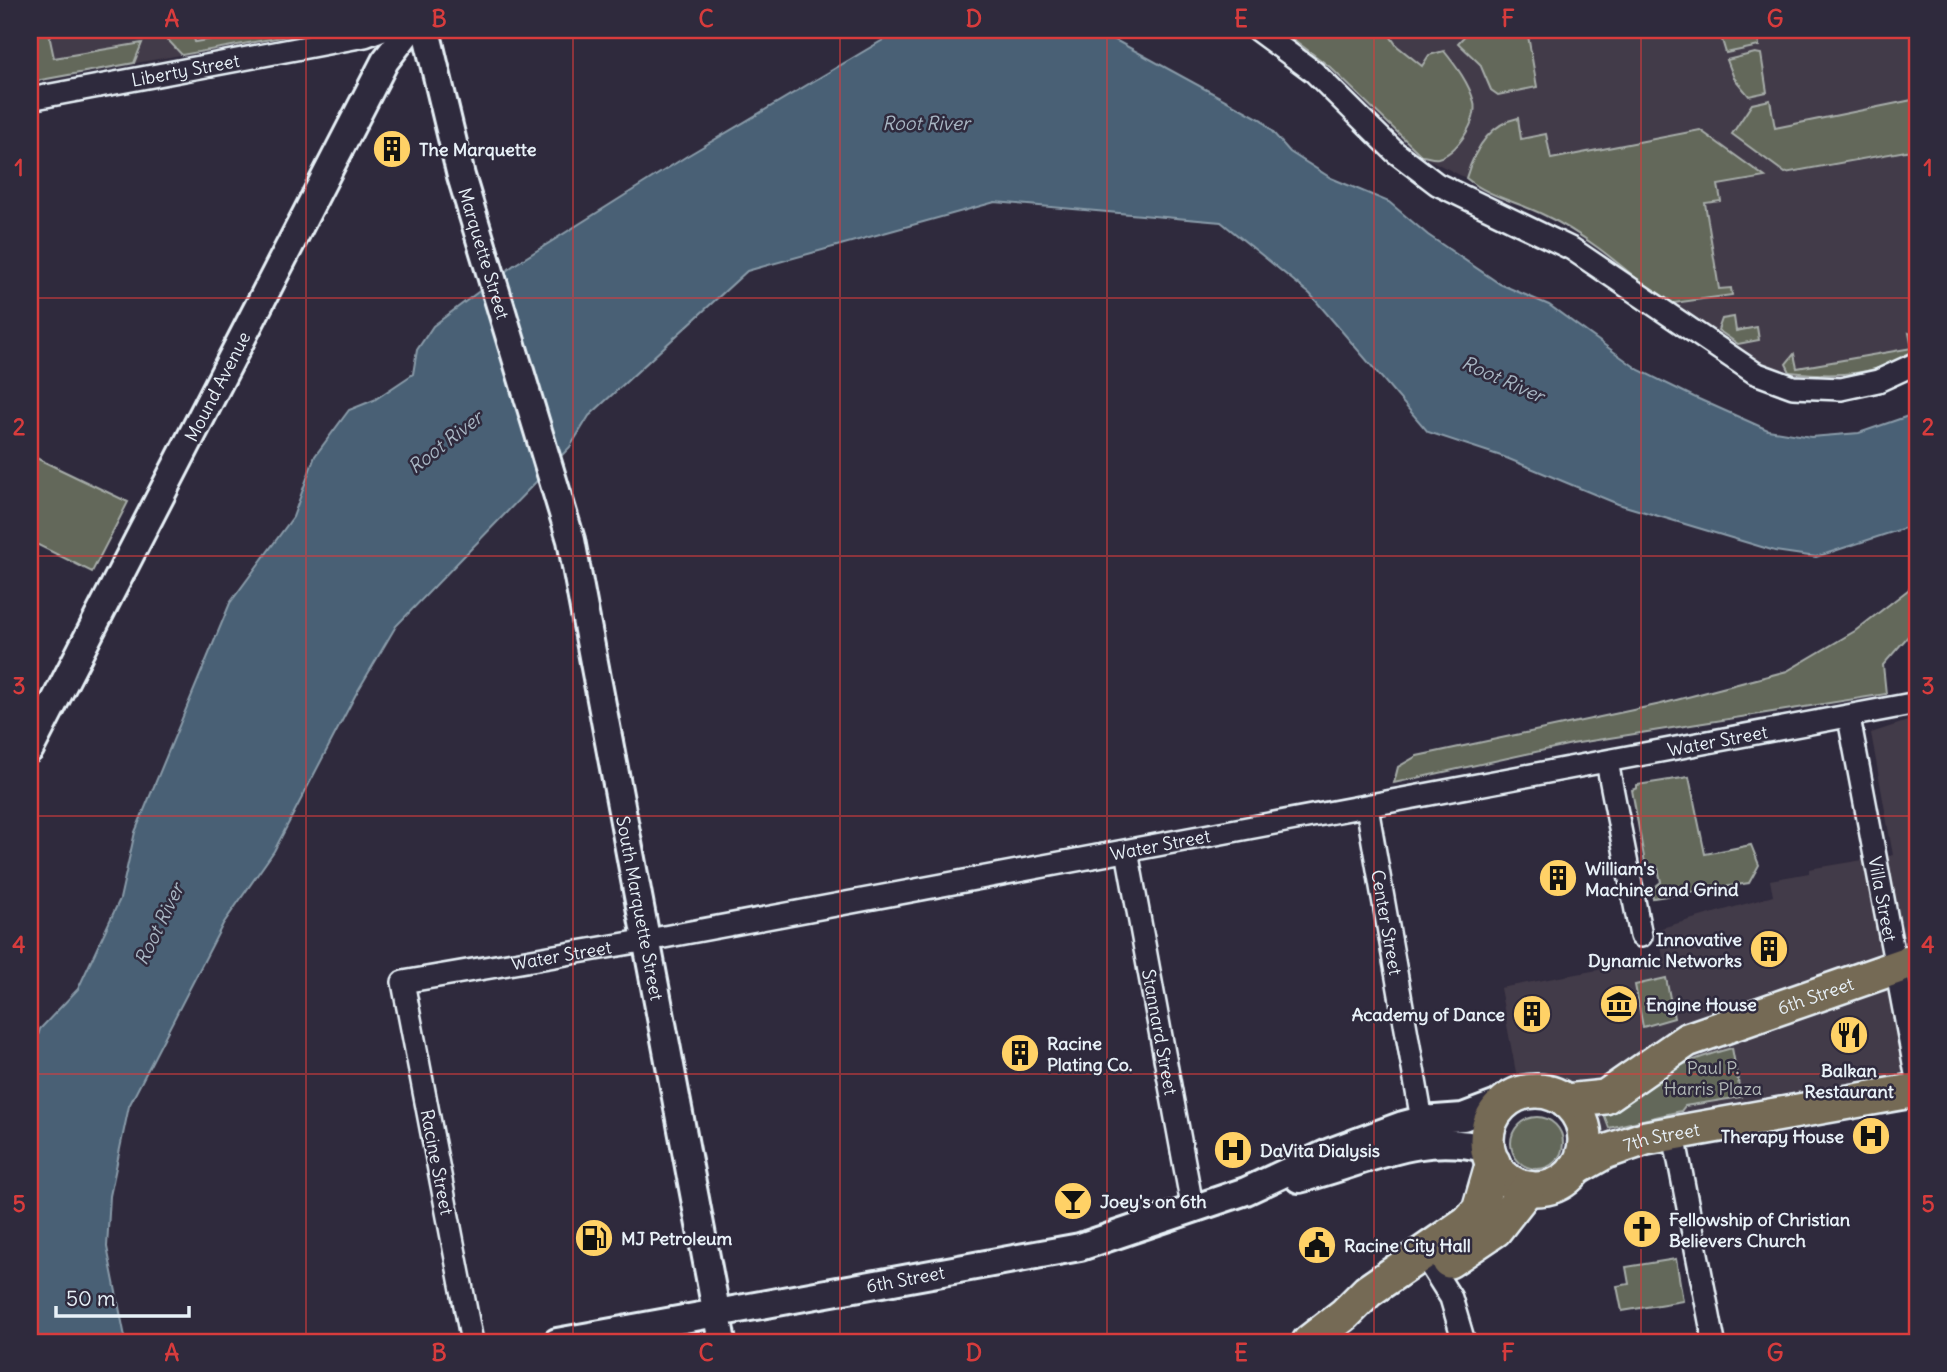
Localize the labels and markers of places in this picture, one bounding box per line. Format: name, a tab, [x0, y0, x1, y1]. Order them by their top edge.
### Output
building icon: The Marquette	[371, 128, 413, 170]
place label: The Marquette	[419, 138, 537, 161]
building icon: William's Machine and Grind	[1537, 857, 1579, 899]
place label: William's Machine and Grind	[1585, 857, 1739, 901]
place label: Innovative Dynamic Networks	[1588, 928, 1742, 972]
building icon: Innovative Dynamic Networks	[1748, 928, 1790, 970]
museum icon: Engine House	[1598, 983, 1640, 1025]
building icon: Academy of Dance	[1511, 993, 1553, 1035]
place label: Engine House	[1646, 993, 1757, 1016]
place label: Academy of Dance	[1352, 1003, 1505, 1026]
restaurant icon: Balkan Restaurant	[1828, 1014, 1870, 1056]
building icon: Racine Plating Co.	[999, 1032, 1041, 1074]
place label: Racine Plating Co.	[1047, 1032, 1133, 1076]
place label: Balkan Restaurant	[1804, 1059, 1895, 1103]
hospital icon: Therapy House	[1850, 1115, 1892, 1157]
place label: Therapy House	[1721, 1125, 1844, 1148]
hospital icon: DaVita Dialysis	[1212, 1129, 1254, 1171]
place label: DaVita Dialysis	[1260, 1139, 1380, 1162]
bar icon: Joey's on 6th	[1052, 1180, 1094, 1222]
place label: Joey's on 6th	[1100, 1190, 1207, 1213]
church icon: Fellowship of Christian Believers Church	[1621, 1208, 1663, 1250]
place label: Fellowship of Christian Believers Church	[1669, 1208, 1851, 1252]
fuel station icon: MJ Petroleum	[573, 1217, 615, 1259]
public building icon: Racine City Hall	[1296, 1224, 1338, 1266]
place label: MJ Petroleum	[621, 1227, 733, 1250]
place label: Racine City Hall	[1344, 1234, 1471, 1257]

